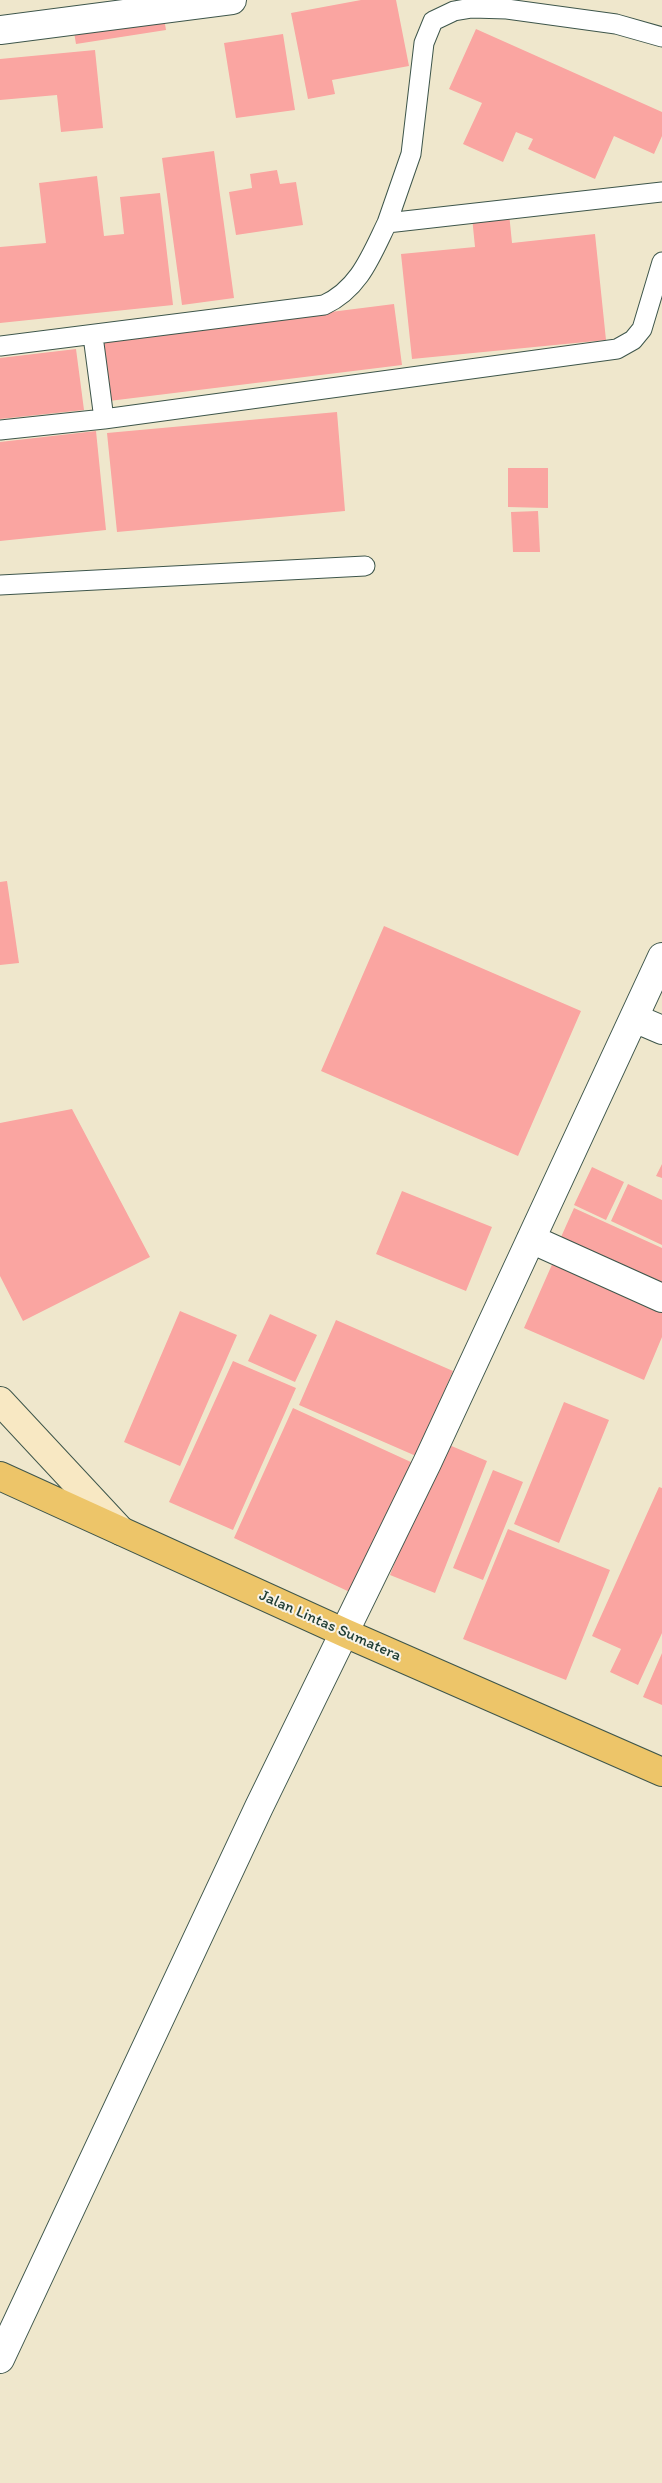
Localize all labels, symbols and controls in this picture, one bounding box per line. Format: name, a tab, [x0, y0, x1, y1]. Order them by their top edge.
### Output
street label: Jalan Lintas Sumatera	[256, 1586, 404, 1666]

